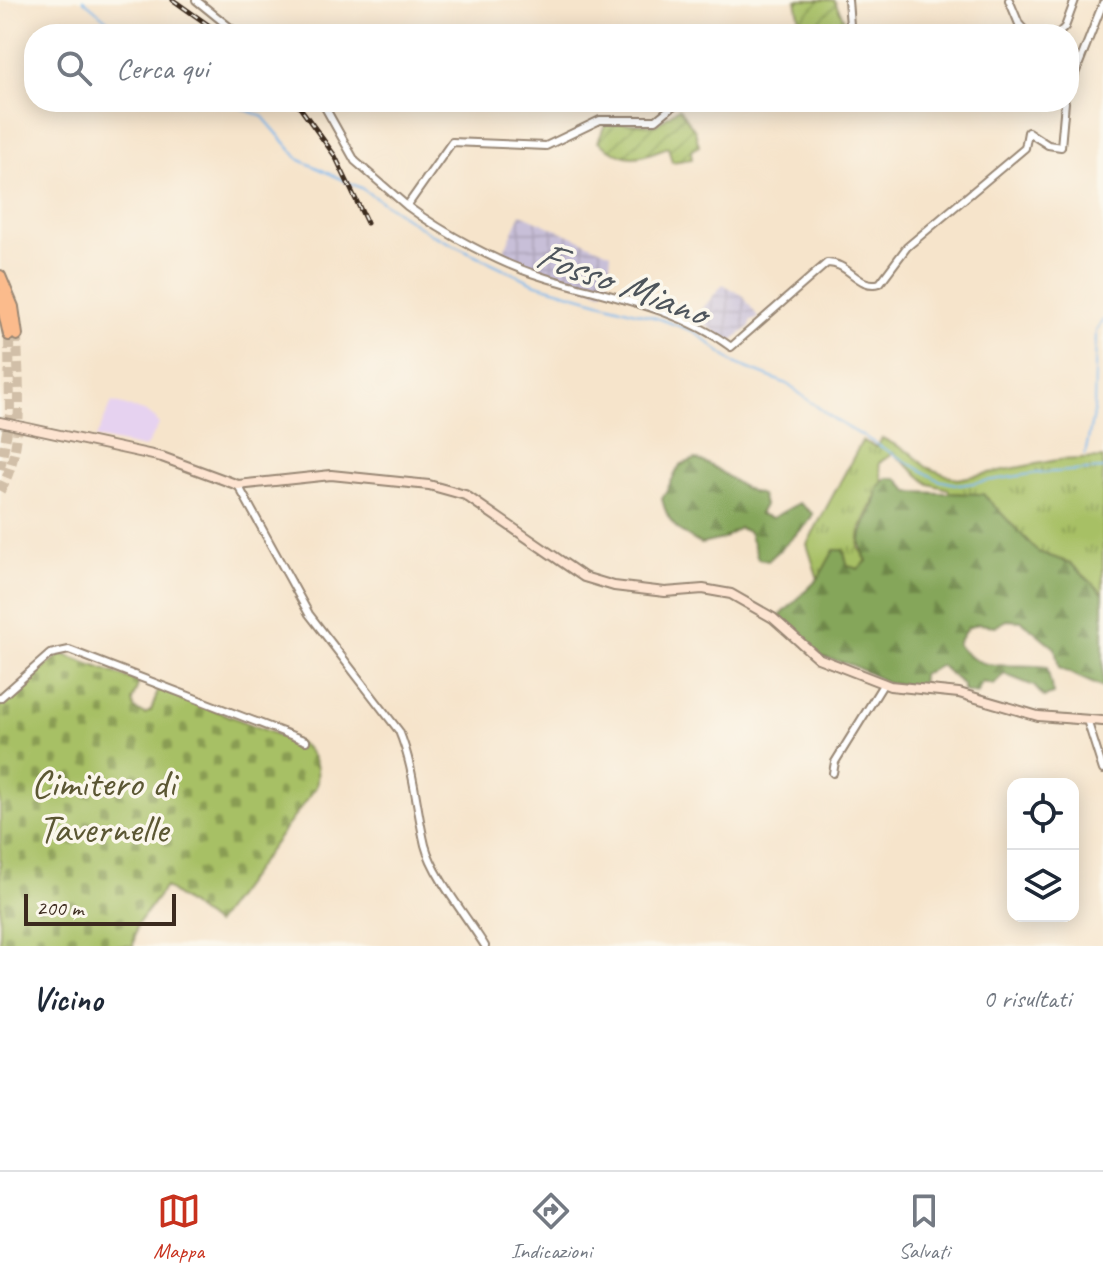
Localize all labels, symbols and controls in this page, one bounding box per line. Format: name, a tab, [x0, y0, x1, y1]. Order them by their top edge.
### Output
search box	[24, 24, 1079, 112]
icon: search	[52, 46, 96, 90]
text: Cerca qui	[116, 49, 209, 87]
water label: Fosso Miano	[529, 228, 720, 341]
park label: Cimitero di Tavernelle	[31, 758, 179, 854]
map controls	[1007, 778, 1079, 922]
button: locate	[1007, 778, 1079, 850]
button: layers	[1007, 850, 1079, 922]
scale bar	[24, 890, 176, 926]
text: 200 m	[36, 894, 83, 922]
text: Vicino	[32, 977, 102, 1020]
text: 0 risultati	[983, 982, 1071, 1015]
tab: Mappa	[153, 1189, 204, 1265]
tab: Indicazioni	[511, 1189, 592, 1265]
tab: Salvati	[898, 1189, 950, 1265]

